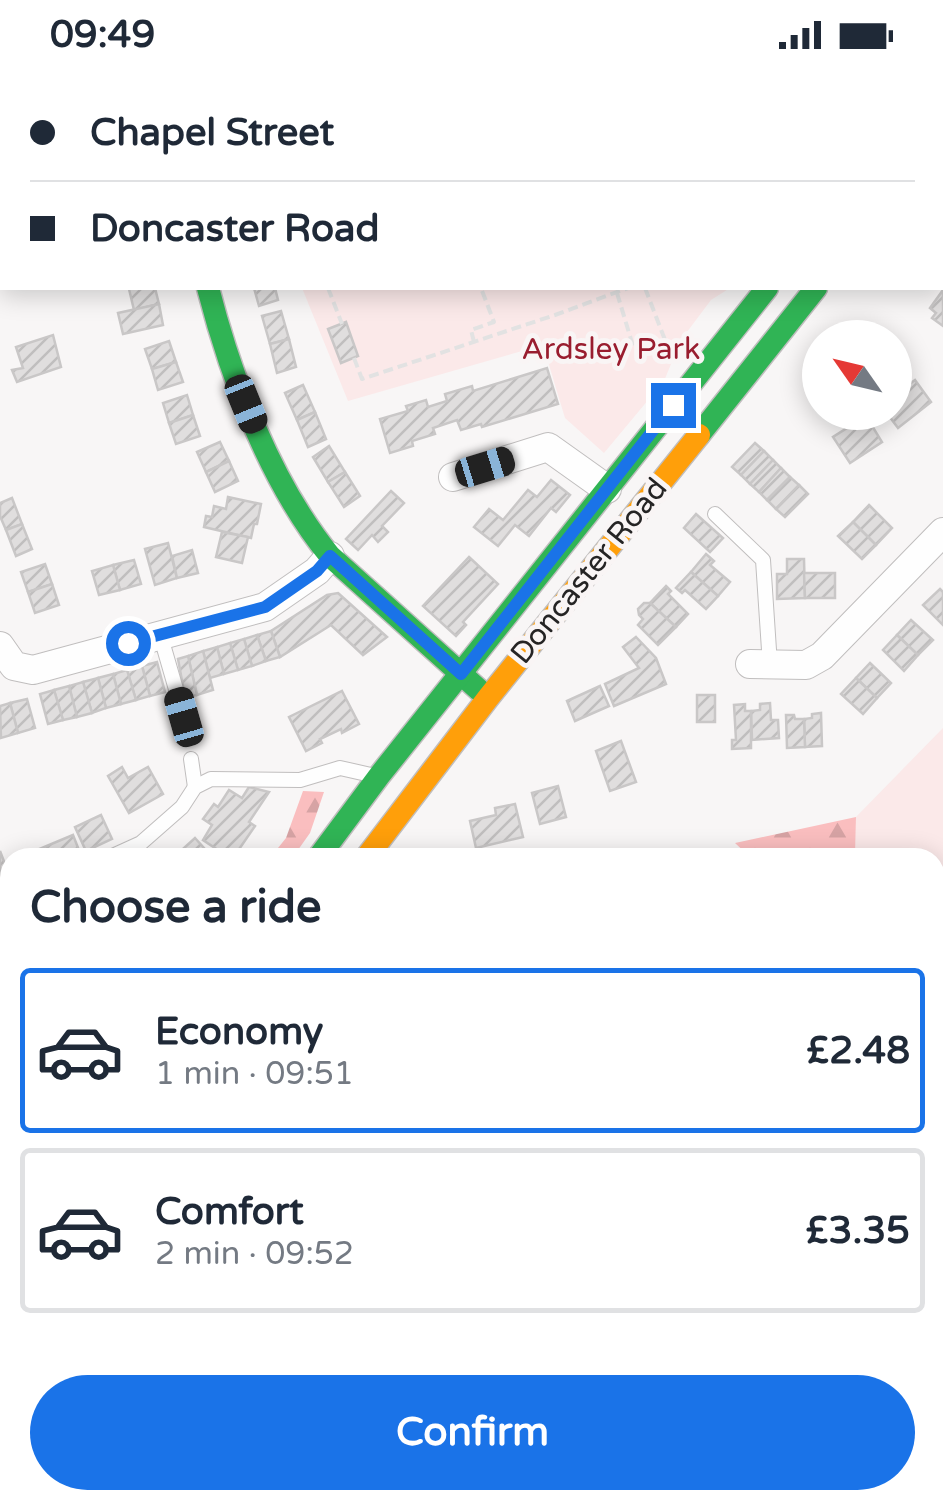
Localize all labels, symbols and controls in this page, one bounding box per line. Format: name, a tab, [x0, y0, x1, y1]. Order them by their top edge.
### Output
text: 09:49	[50, 12, 155, 58]
text: Chapel Street	[90, 110, 334, 156]
text: Doncaster Road	[90, 206, 379, 252]
north arrow	[802, 320, 912, 430]
map controls	[802, 320, 912, 430]
park label: Ardsley Park	[522, 331, 700, 368]
car	[221, 371, 271, 437]
route end	[651, 383, 696, 428]
car	[452, 444, 518, 490]
street label: Doncaster Road	[503, 471, 675, 671]
route start	[106, 621, 151, 666]
car	[161, 684, 207, 750]
text: Choose a ride	[30, 881, 321, 935]
icon: car	[35, 1006, 125, 1096]
text: Economy	[155, 1009, 323, 1055]
text: £2.48	[806, 1028, 910, 1074]
text: 1 min · 09:51	[155, 1055, 354, 1093]
icon: car	[35, 1186, 125, 1276]
text: Comfort	[155, 1189, 304, 1235]
text: £3.35	[806, 1208, 910, 1254]
text: 2 min · 09:52	[155, 1235, 354, 1273]
button: Confirm	[30, 1375, 915, 1490]

